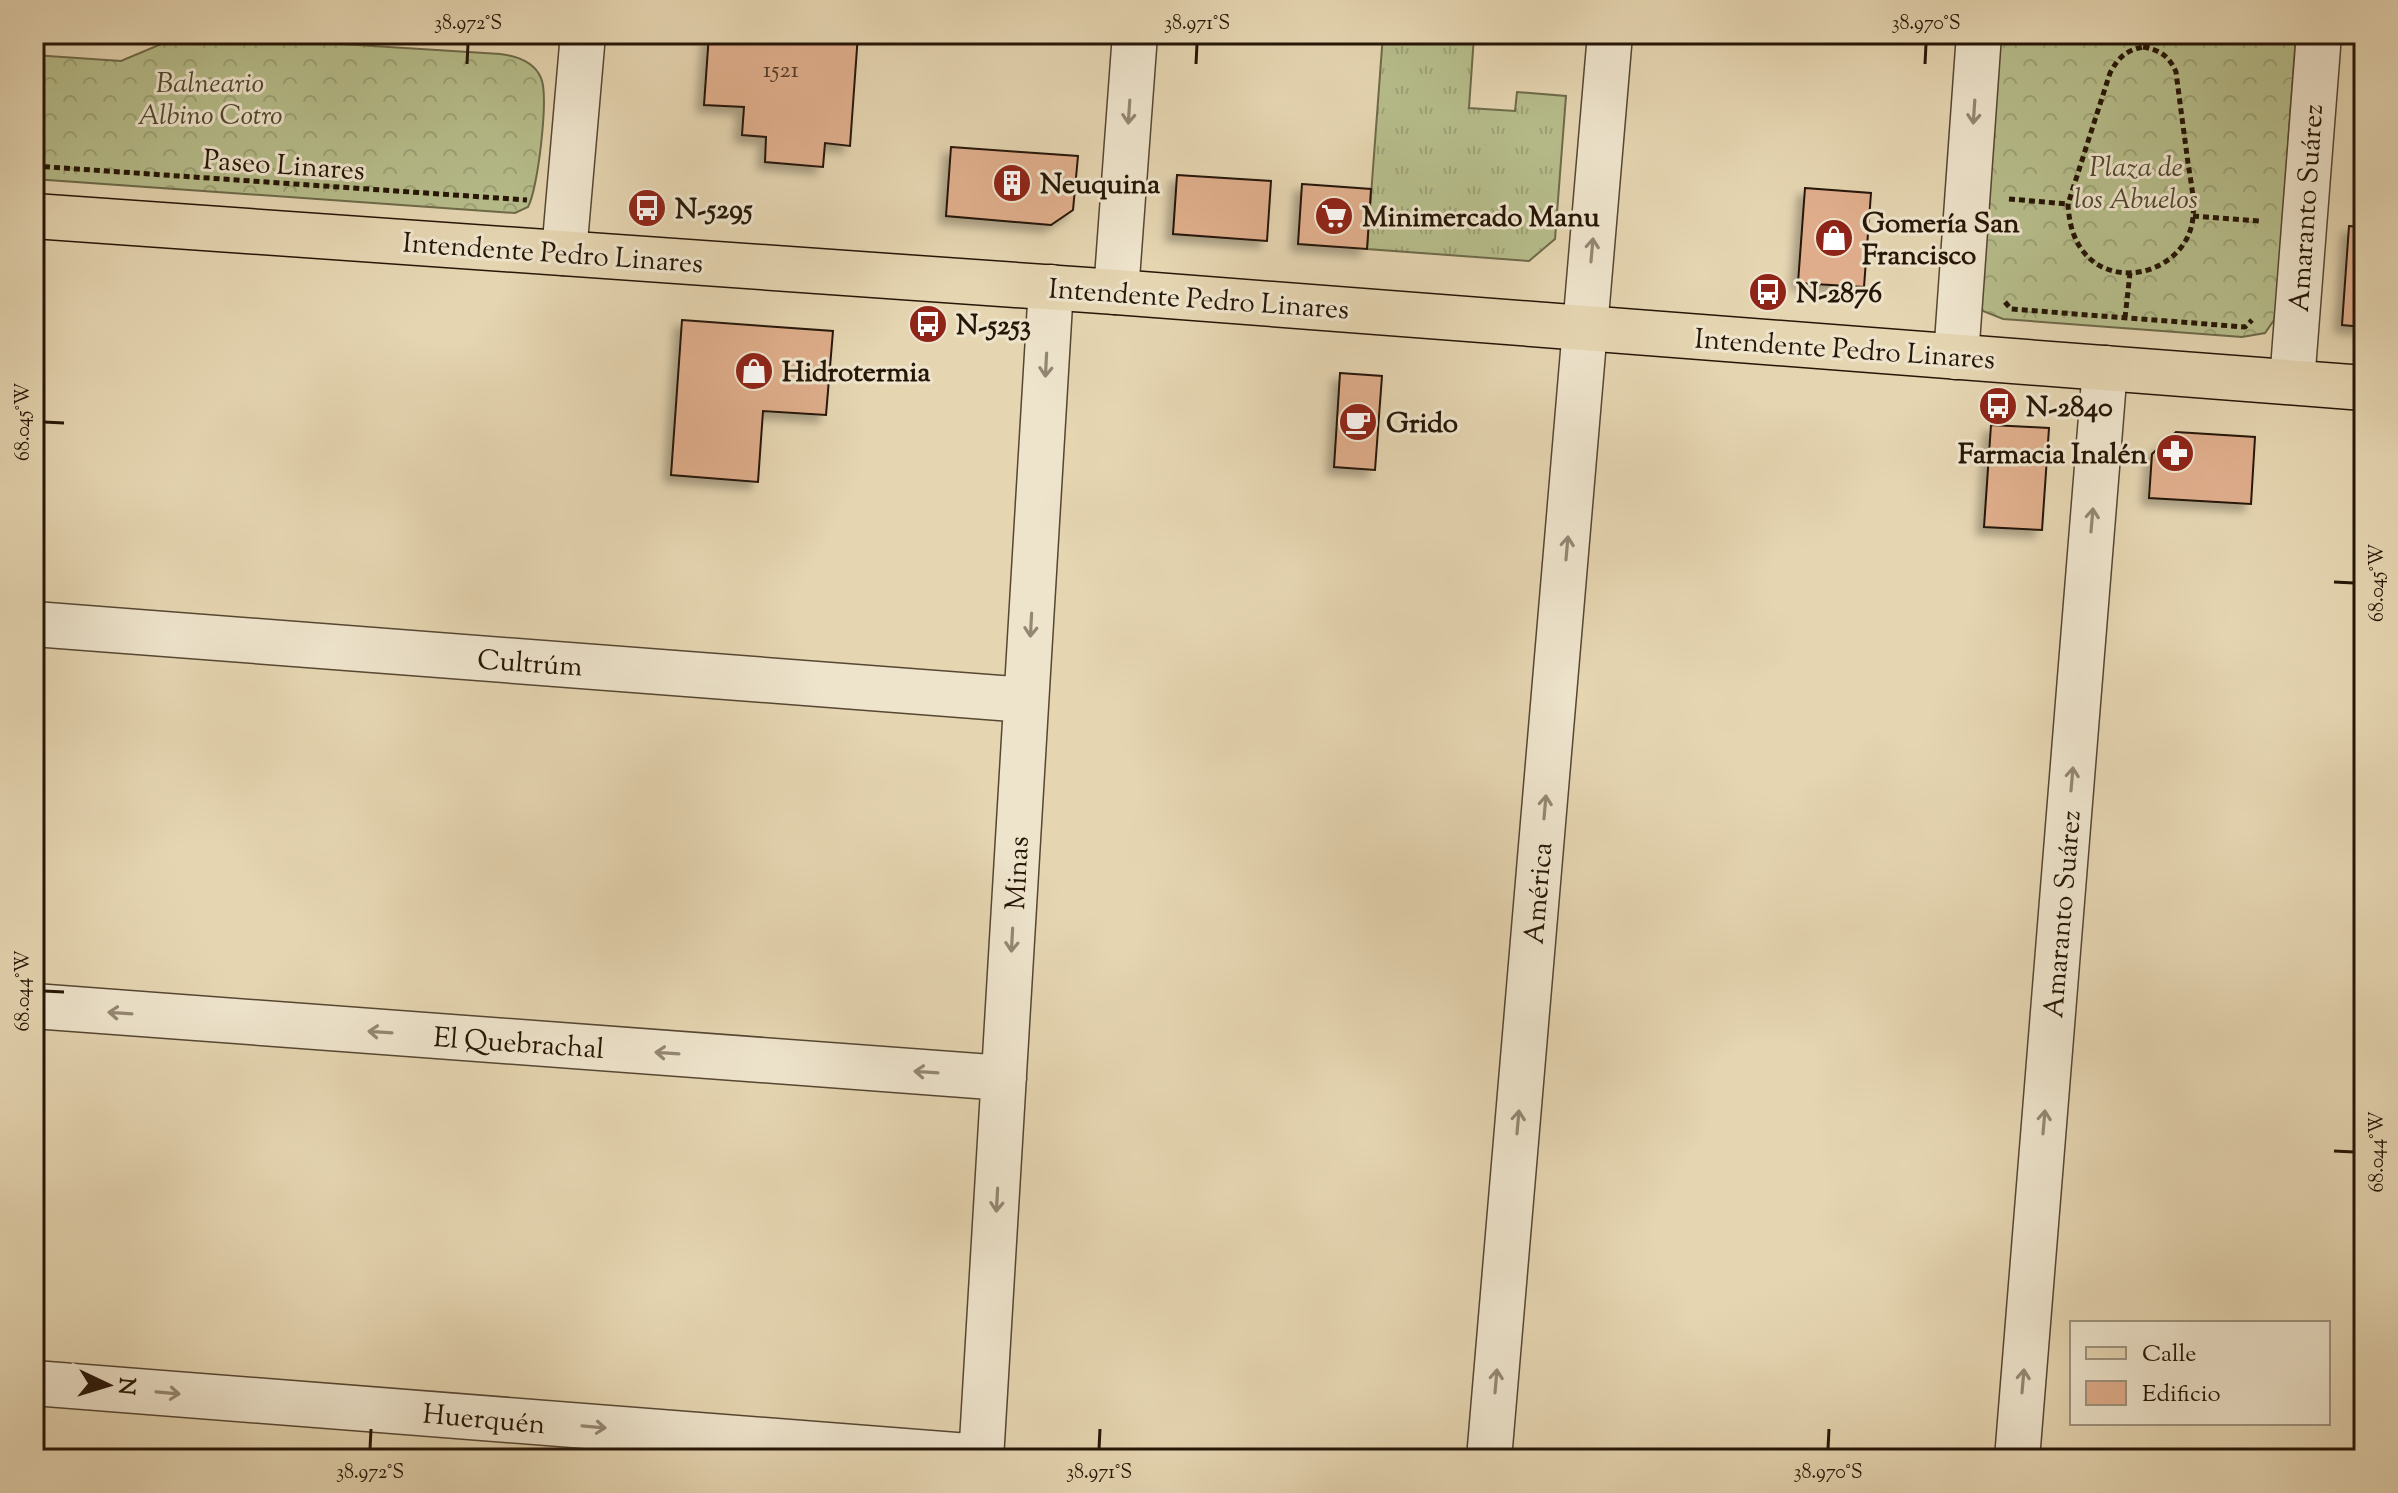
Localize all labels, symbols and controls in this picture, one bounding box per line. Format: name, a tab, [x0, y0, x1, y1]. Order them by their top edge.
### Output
text: 38.972°S	[434, 10, 502, 39]
text: 38.971°S	[1164, 10, 1230, 39]
text: 38.970°S	[1891, 10, 1961, 39]
house number: 1521	[763, 54, 799, 88]
park label: Balneario Albino Cotro	[138, 65, 282, 137]
one-way arrow	[1121, 98, 1136, 125]
one-way arrow	[1966, 98, 1981, 125]
street label: Amaranto Suárez	[2281, 103, 2335, 314]
street label: Paseo Linares	[202, 141, 366, 193]
park label: Plaza de los Abuelos	[2074, 149, 2198, 221]
building icon: Neuquina	[991, 162, 1033, 204]
place label: Neuquina	[1040, 166, 1160, 206]
bus stop icon: N-5295	[626, 187, 668, 229]
place label: N-5295	[675, 191, 753, 231]
supermarket icon: Minimercado Manu	[1313, 195, 1355, 237]
place label: Minimercado Manu	[1362, 199, 1601, 239]
place label: Gomería San Francisco	[1862, 205, 2020, 277]
shop icon: Gomería San Francisco	[1813, 217, 1855, 259]
street label: Intendente Pedro Linares	[401, 225, 704, 285]
one-way arrow	[1585, 237, 1600, 264]
street label: Intendente Pedro Linares	[1047, 271, 1350, 331]
bus stop icon: N-2876	[1747, 271, 1789, 313]
place label: N-2876	[1796, 275, 1882, 315]
bus stop icon: N-5253	[907, 303, 949, 345]
place label: N-5253	[956, 307, 1031, 347]
street label: Intendente Pedro Linares	[1693, 321, 1996, 381]
shop icon: Hidrotermia	[733, 350, 775, 392]
one-way arrow	[1039, 351, 1054, 378]
place label: Hidrotermia	[782, 354, 930, 394]
text: 68.045°W	[10, 383, 39, 461]
bus stop icon: N-2840	[1977, 385, 2019, 427]
place label: N-2840	[2026, 389, 2113, 429]
cafe icon: Grido	[1337, 401, 1379, 443]
place label: Grido	[1386, 405, 1458, 445]
pharmacy icon: Farmacia Inalén	[2154, 432, 2196, 474]
place label: Farmacia Inalén	[1958, 436, 2147, 476]
one-way arrow	[2085, 507, 2100, 534]
one-way arrow	[1560, 535, 1575, 562]
text: 68.045°W	[2364, 544, 2393, 622]
one-way arrow	[1023, 611, 1038, 638]
street label: Cultrúm	[476, 641, 584, 689]
one-way arrow	[2064, 766, 2079, 793]
one-way arrow	[1537, 794, 1552, 821]
street label: Amaranto Suárez	[2035, 809, 2093, 1020]
street label: Minas	[997, 835, 1041, 911]
street label: América	[1516, 840, 1564, 946]
one-way arrow	[1004, 926, 1019, 953]
text: 68.044°W	[10, 950, 39, 1032]
one-way arrow	[107, 1005, 134, 1020]
street label: El Quebrachal	[432, 1019, 606, 1071]
one-way arrow	[367, 1024, 394, 1039]
one-way arrow	[654, 1045, 681, 1060]
one-way arrow	[913, 1064, 940, 1079]
one-way arrow	[1511, 1109, 1526, 1136]
one-way arrow	[2037, 1109, 2052, 1136]
text: 68.044°W	[2364, 1111, 2393, 1193]
one-way arrow	[989, 1186, 1004, 1213]
legend	[2070, 1321, 2330, 1425]
text: Calle	[2142, 1338, 2196, 1372]
north arrow	[68, 1345, 148, 1425]
one-way arrow	[1489, 1368, 1504, 1395]
one-way arrow	[2016, 1368, 2031, 1395]
text: N	[108, 1376, 142, 1396]
text: Edificio	[2142, 1378, 2221, 1412]
one-way arrow	[154, 1386, 181, 1401]
street label: Huerquén	[421, 1396, 547, 1446]
one-way arrow	[580, 1420, 607, 1435]
text: 38.972°S	[336, 1459, 404, 1488]
text: 38.971°S	[1066, 1459, 1132, 1488]
text: 38.970°S	[1793, 1459, 1863, 1488]

